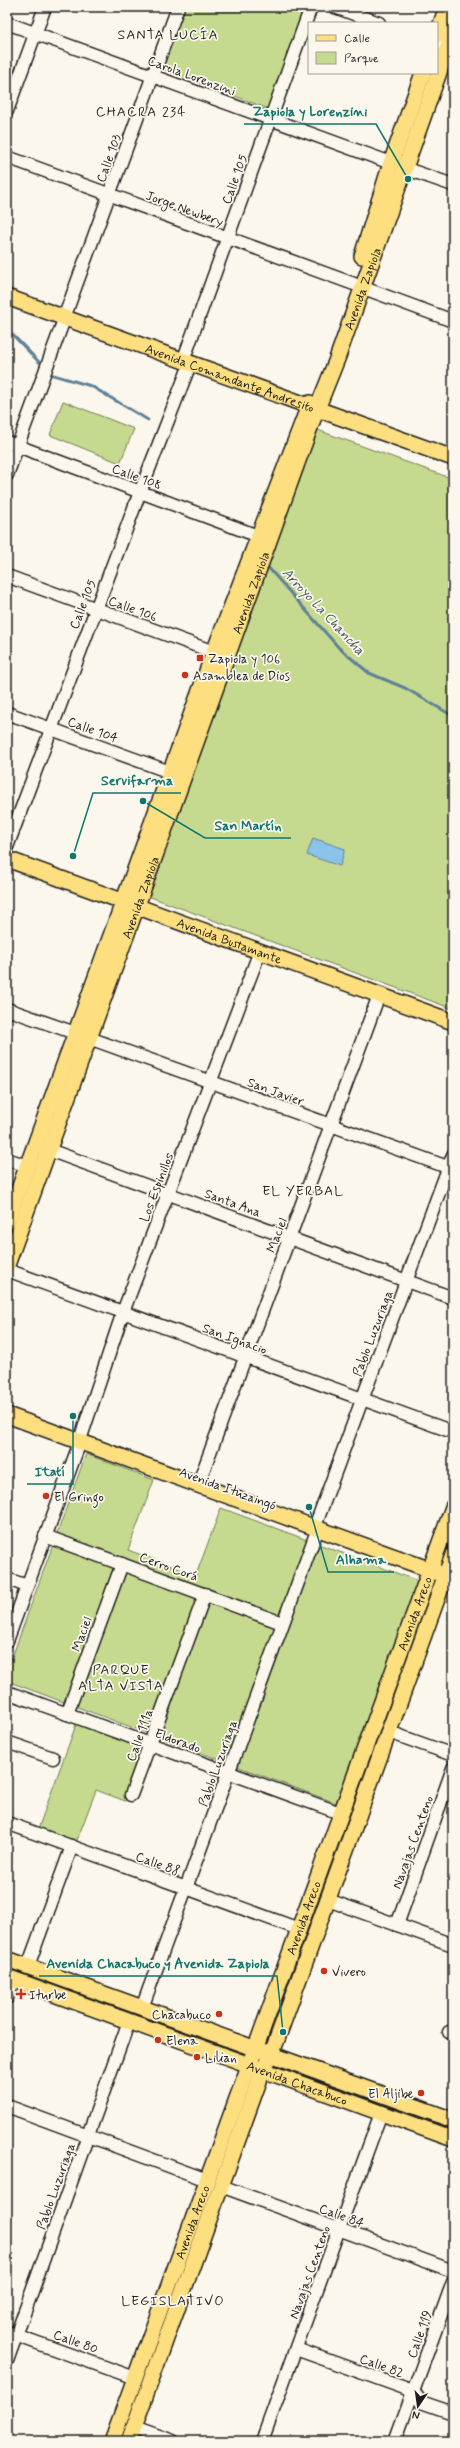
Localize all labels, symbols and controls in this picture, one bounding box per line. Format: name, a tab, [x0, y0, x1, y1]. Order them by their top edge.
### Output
legend	[308, 22, 438, 74]
district label: SANTA LUCÍA	[117, 26, 219, 44]
text: Calle	[344, 31, 370, 47]
text: Parque	[344, 51, 379, 67]
street label: Carola Lorenzini	[145, 53, 238, 100]
callout: Zapiola y Lorenzini	[244, 98, 376, 124]
district label: CHACRA 234	[96, 103, 186, 121]
text: Zapiola y Lorenzini	[253, 103, 367, 121]
street label: Calle 103	[93, 131, 126, 185]
street label: Calle 105	[219, 152, 252, 207]
street label: Jorge Newbery	[143, 188, 226, 232]
street label: Avenida Zapiola	[341, 245, 386, 333]
street label: Avenida Comandante Andresito	[142, 341, 316, 417]
street label: Calle 108	[109, 461, 164, 494]
street label: Avenida Zapiola	[229, 550, 274, 637]
water label: Arroyo La Chancha	[278, 564, 368, 659]
street label: Calle 105	[66, 577, 101, 632]
street label: Calle 106	[106, 593, 159, 626]
place label: Zapiola y 106	[208, 651, 280, 668]
marker: Zapiola y 106	[195, 653, 205, 663]
place label: Asamblea de Dios	[193, 668, 290, 685]
marker: Asamblea de Dios	[180, 670, 190, 680]
street label: Calle 104	[65, 713, 120, 747]
callout: Servifarma	[93, 767, 181, 793]
text: Servifarma	[101, 772, 173, 790]
callout: San Martín	[205, 812, 291, 838]
text: San Martín	[215, 817, 281, 835]
street label: Avenida Zapiola	[119, 854, 164, 941]
street label: Avenida Bustamante	[174, 915, 284, 969]
street label: San Javier	[245, 1074, 307, 1111]
street label: Los Espinillos	[136, 1150, 178, 1224]
district label: EL YERBAL	[262, 1182, 344, 1200]
street label: Santa Ana	[202, 1185, 263, 1222]
street label: Maciel	[263, 1215, 292, 1255]
street label: Pablo Luzuriaga	[349, 1288, 398, 1379]
street label: San Ignacio	[200, 1320, 269, 1360]
callout: Itatí	[27, 1458, 73, 1484]
text: Itatí	[35, 1463, 65, 1481]
street label: Avenida Ituzaingó	[176, 1464, 279, 1516]
place label: El Gringo	[54, 1489, 104, 1508]
marker: El Gringo	[41, 1491, 51, 1501]
callout: Alhama	[328, 1546, 394, 1572]
street label: Cerro Corá	[137, 1549, 200, 1586]
text: Alhama	[336, 1551, 387, 1569]
street label: Avenida Areco	[394, 1574, 437, 1653]
street label: Maciel	[68, 1614, 97, 1654]
district label: PARQUE ALTA VISTA	[78, 1661, 164, 1695]
street label: Calle 111a	[123, 1707, 158, 1764]
street label: Pablo Luzuriaga	[195, 1718, 242, 1809]
street label: Eldorado	[152, 1725, 203, 1758]
street label: Navajas Centeno	[389, 1794, 438, 1891]
street label: Calle 88	[133, 1849, 182, 1880]
street label: Avenida Areco	[283, 1878, 326, 1958]
callout: Avenida Chacabuco y Avenida Zapiola	[39, 1950, 277, 1976]
text: Avenida Chacabuco y Avenida Zapiola	[46, 1955, 270, 1973]
place label: Vivero	[332, 1964, 366, 1981]
marker: Vivero	[319, 1966, 329, 1976]
place label: Iturbe	[29, 1987, 67, 2004]
marker: Iturbe	[16, 1989, 26, 1999]
place label: Chacabuco	[152, 2007, 211, 2024]
marker: Chacabuco	[214, 2009, 224, 2019]
place label: Elena	[166, 2033, 198, 2050]
marker: Elena	[153, 2035, 163, 2045]
place label: Lilian	[205, 2050, 237, 2067]
marker: Lilian	[192, 2052, 202, 2062]
street label: Avenida Chacabuco	[244, 2058, 350, 2110]
place label: El Aljibe	[368, 2086, 413, 2103]
marker: El Aljibe	[416, 2088, 426, 2098]
street label: Pablo Luzuriaga	[33, 2141, 80, 2232]
street label: Avenida Areco	[172, 2183, 215, 2262]
street label: Calle 84	[317, 2200, 366, 2232]
street label: Navajas Centeno	[286, 2224, 335, 2321]
district label: LEGISLATIVO	[121, 2292, 225, 2310]
street label: Calle 119	[404, 2308, 437, 2361]
street label: Calle 80	[51, 2327, 100, 2358]
street label: Calle 82	[357, 2351, 406, 2382]
north arrow	[398, 2386, 438, 2426]
text: N	[411, 2407, 421, 2422]

